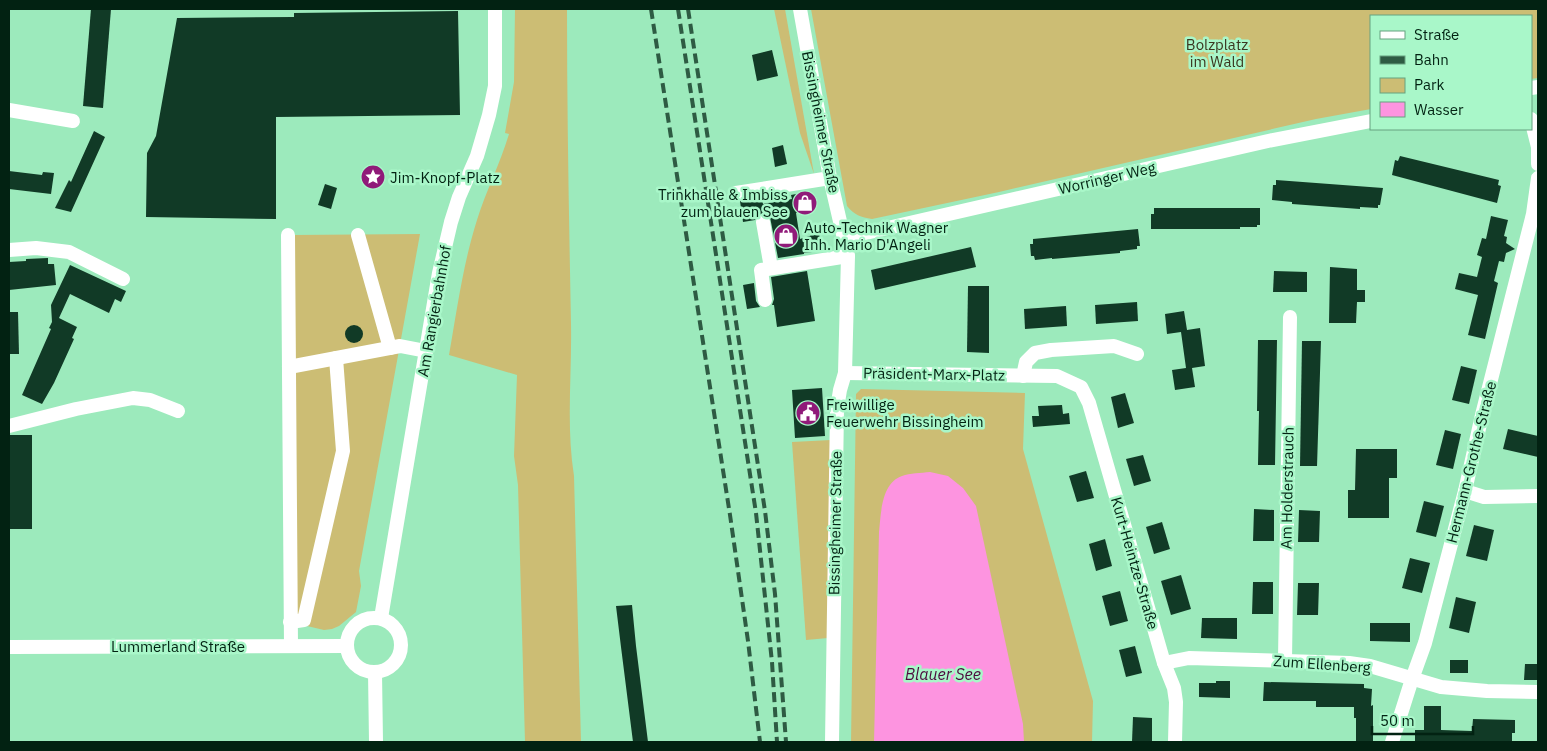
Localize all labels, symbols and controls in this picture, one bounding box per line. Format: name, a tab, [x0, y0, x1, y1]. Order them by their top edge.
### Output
legend	[1370, 15, 1532, 130]
text: Straße	[1414, 25, 1459, 44]
park label: Bolzplatz im Wald	[1186, 35, 1248, 71]
street label: Bissingheimer Straße	[798, 49, 844, 195]
text: Bahn	[1414, 50, 1449, 69]
text: Park	[1414, 75, 1444, 94]
text: Wasser	[1414, 100, 1464, 119]
street label: Worringer Weg	[1057, 158, 1158, 198]
place icon: Jim-Knopf-Platz	[360, 164, 386, 190]
place label: Jim-Knopf-Platz	[390, 168, 500, 187]
place label: Trinkhalle & Imbiss zum blauen See	[658, 185, 788, 221]
shop icon: Trinkhalle & Imbiss zum blauen See	[792, 190, 818, 216]
place label: Auto-Technik Wagner Inh. Mario D'Angeli	[804, 218, 949, 254]
shop icon: Auto-Technik Wagner Inh. Mario D'Angeli	[773, 223, 799, 249]
street label: Am Rangierbahnhof	[413, 244, 455, 378]
street label: Präsident-Marx-Platz	[863, 363, 1005, 385]
street label: Hermann-Grothe-Straße	[1442, 379, 1500, 545]
place label: Freiwillige Feuerwehr Bissingheim	[826, 395, 984, 431]
public building icon: Freiwillige Feuerwehr Bissingheim	[795, 400, 821, 426]
street label: Am Holderstrauch	[1276, 427, 1298, 549]
street label: Bissingheimer Straße	[824, 451, 846, 595]
street label: Kurt-Heintze-Straße	[1107, 495, 1163, 631]
street label: Lummerland Straße	[111, 637, 245, 656]
street label: Zum Ellenberg	[1273, 651, 1371, 677]
water label: Blauer See	[905, 664, 981, 684]
scale bar	[1372, 704, 1473, 736]
text: 50 m	[1380, 711, 1415, 730]

